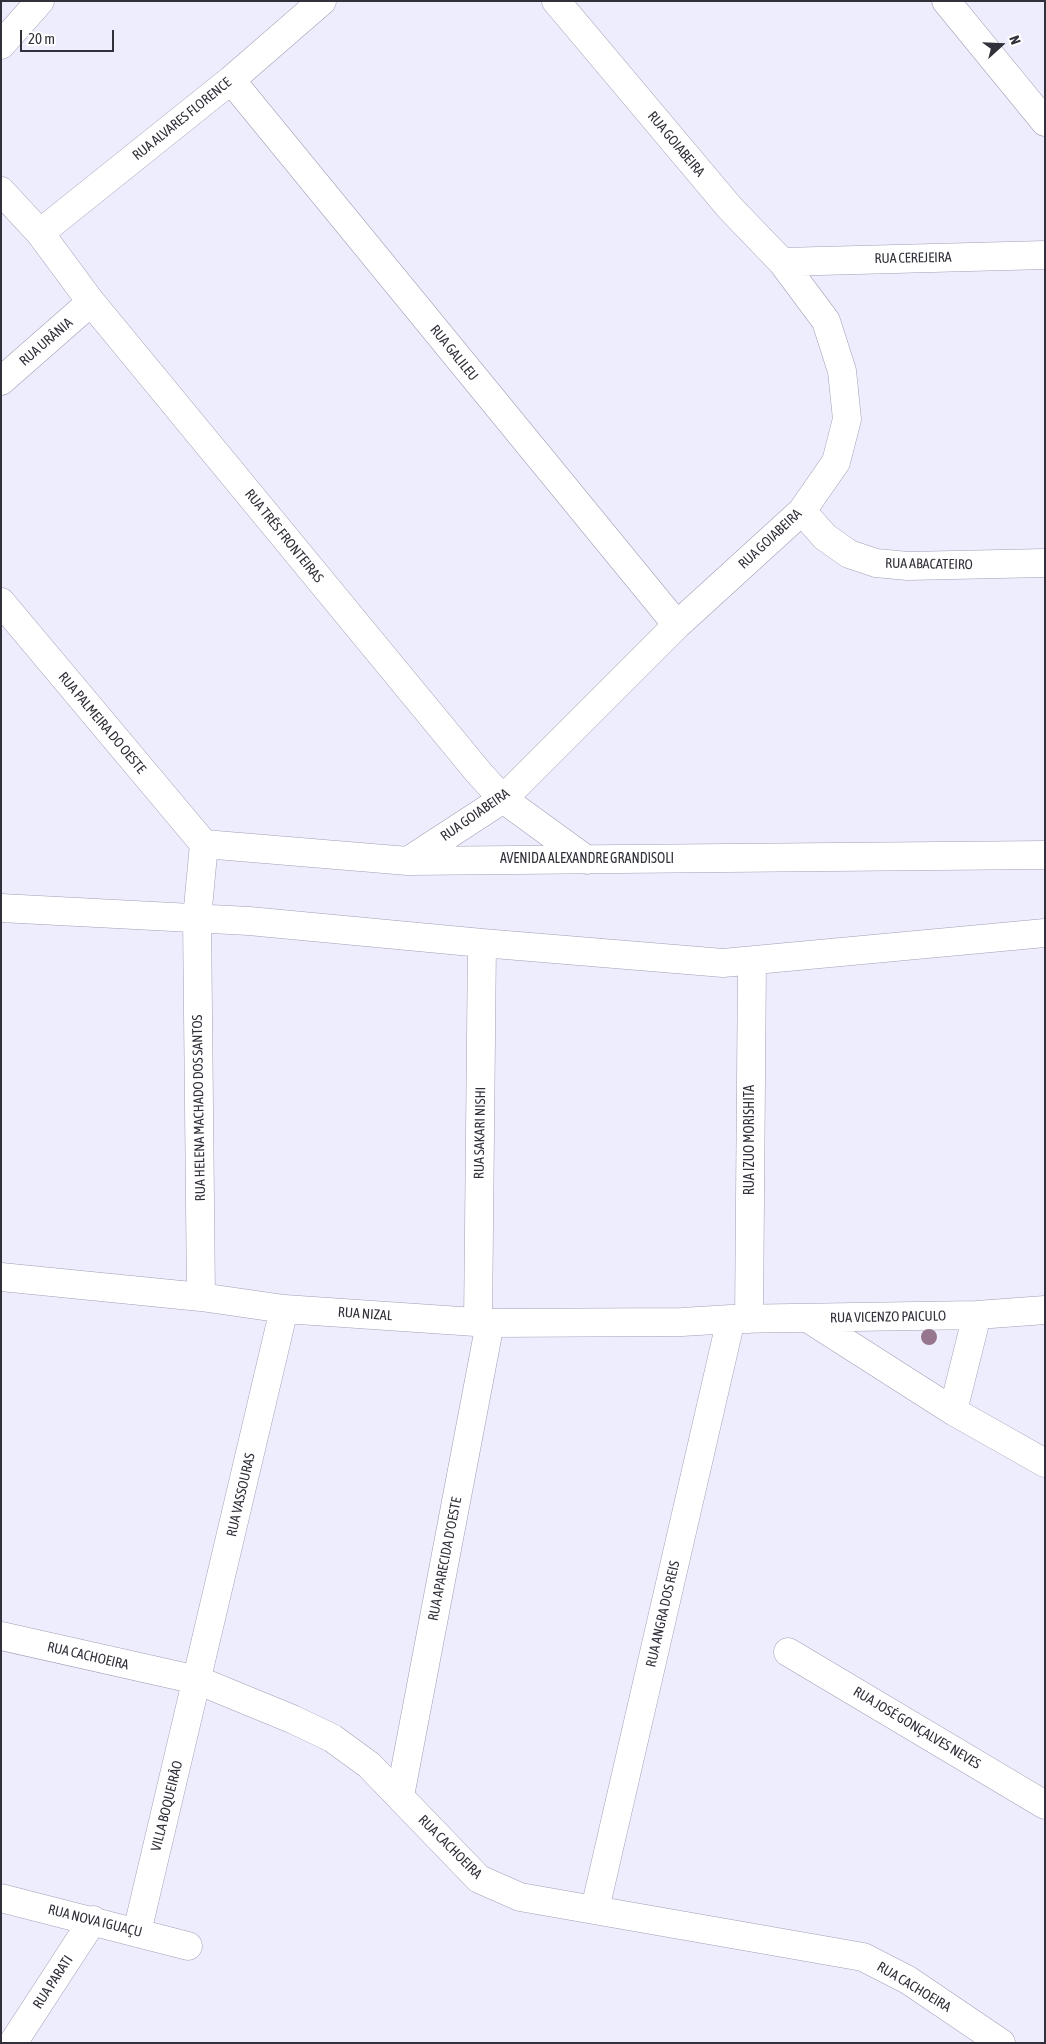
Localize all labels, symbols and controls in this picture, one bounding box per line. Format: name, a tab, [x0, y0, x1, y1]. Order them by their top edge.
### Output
scale bar	[22, 20, 116, 52]
north arrow	[976, 20, 1026, 70]
text: 20 m	[28, 30, 55, 47]
text: N	[1006, 33, 1024, 46]
street label: RUA ALVARES FLORENCE	[129, 74, 235, 164]
street label: RUA GOIABEIRA	[644, 108, 708, 180]
street label: RUA CEREJEIRA	[874, 249, 952, 267]
street label: RUA URÂNIA	[16, 314, 76, 370]
street label: RUA GALILEU	[426, 322, 482, 384]
street label: RUA TRÊS FRONTEIRAS	[241, 486, 327, 586]
street label: RUA GOIABEIRA	[735, 506, 805, 572]
street label: RUA ABACATEIRO	[885, 555, 973, 573]
street label: RUA PALMEIRA DO OESTE	[55, 669, 149, 777]
street label: RUA GOIABEIRA	[437, 785, 513, 845]
street label: AVENIDA ALEXANDRE GRANDISOLI	[500, 851, 674, 867]
street label: RUA HELENA MACHADO DOS SANTOS	[189, 1014, 209, 1202]
street label: RUA IZUO MORISHITA	[742, 1085, 758, 1195]
street label: RUA SAKARI NISHI	[471, 1087, 489, 1179]
street label: RUA NIZAL	[337, 1304, 393, 1324]
street label: RUA VICENZO PAICULO	[830, 1308, 946, 1326]
street label: RUA VASSOURAS	[223, 1451, 259, 1539]
street label: RUA APARECIDA D'OESTE	[425, 1496, 465, 1622]
street label: RUA ANGRA DOS REIS	[643, 1559, 683, 1669]
street label: RUA CACHOEIRA	[46, 1638, 130, 1674]
street label: RUA JOSÉ GONÇALVES NEVES	[850, 1683, 984, 1773]
street label: VILLA BOQUEIRÂO	[148, 1759, 186, 1853]
street label: RUA CACHOEIRA	[415, 1812, 485, 1882]
street label: RUA NOVA IGUAÇU	[46, 1901, 144, 1941]
street label: RUA PARATI	[30, 1952, 76, 2012]
street label: RUA CACHOEIRA	[874, 1958, 954, 2016]

